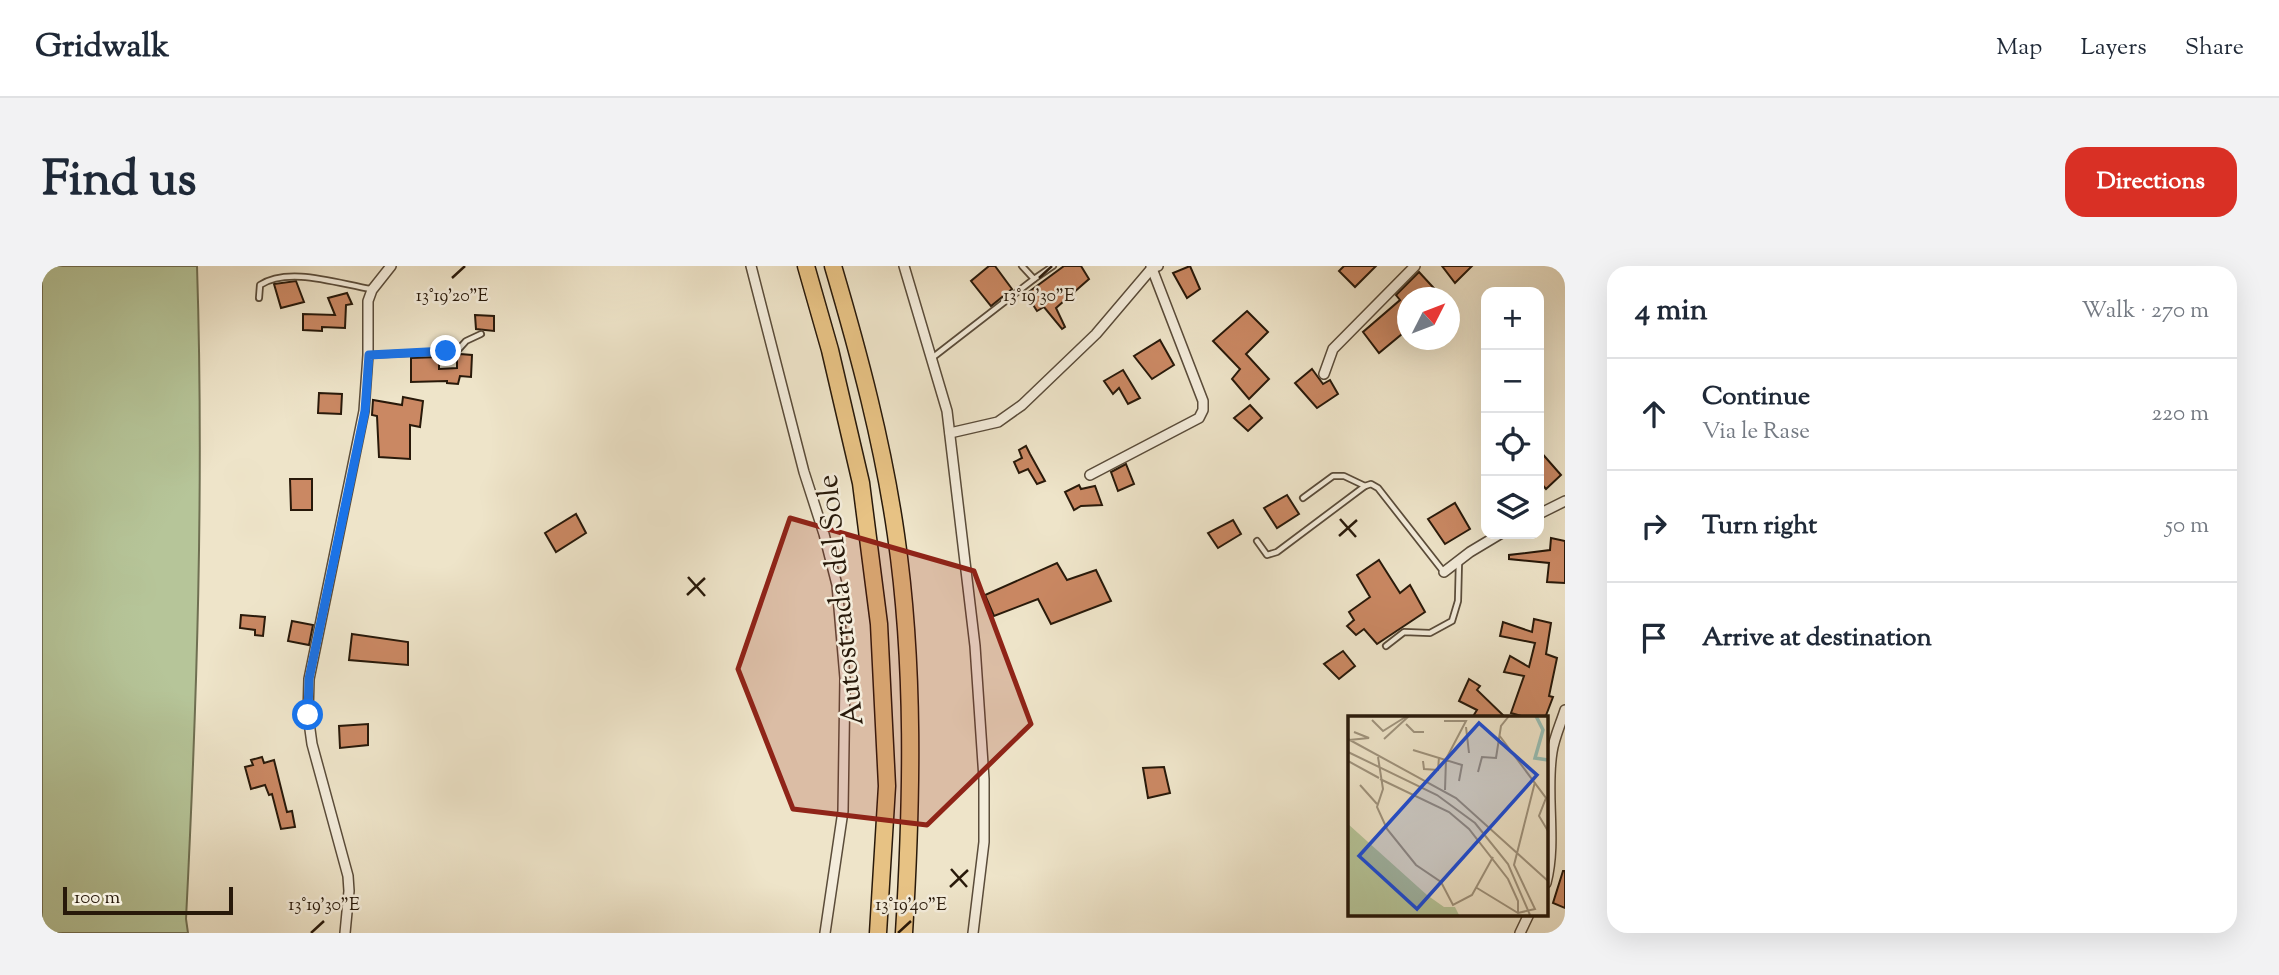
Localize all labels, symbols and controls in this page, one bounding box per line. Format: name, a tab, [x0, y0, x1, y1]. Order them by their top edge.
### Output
text: Gridwalk	[35, 24, 169, 72]
text: Map	[1996, 31, 2042, 65]
text: Layers	[2080, 31, 2147, 65]
text: Share	[2185, 31, 2244, 65]
text: Find us	[42, 147, 196, 217]
button: Directions	[2065, 147, 2237, 217]
text: 13°19'20"E	[416, 284, 488, 310]
text: 13°19'30"E	[1003, 284, 1075, 310]
north arrow	[1397, 287, 1460, 350]
map controls	[1481, 287, 1544, 539]
button: +	[1481, 287, 1544, 350]
text: 4 min	[1635, 290, 1708, 333]
text: Walk · 270 m	[2081, 295, 2209, 328]
route end	[430, 335, 461, 366]
button: −	[1481, 350, 1544, 413]
text: Continue	[1702, 379, 1810, 416]
icon: ahead	[1635, 395, 1673, 433]
text: 220 m	[2151, 398, 2209, 431]
button: locate	[1481, 413, 1544, 476]
text: Via le Rase	[1702, 416, 1810, 449]
street label: Autostrada del Sole	[807, 472, 877, 728]
button: layers	[1481, 476, 1544, 539]
icon: right	[1635, 507, 1673, 545]
text: Turn right	[1702, 508, 1817, 545]
text: 50 m	[2165, 510, 2209, 543]
icon: arrive	[1635, 619, 1673, 657]
text: Arrive at destination	[1702, 620, 1932, 657]
route start	[292, 699, 323, 730]
inset map	[1348, 716, 1548, 916]
scale bar	[63, 884, 233, 916]
text: 100 m	[74, 885, 120, 912]
text: 13°19'30"E	[288, 893, 360, 919]
text: 13°19'40"E	[875, 893, 947, 919]

